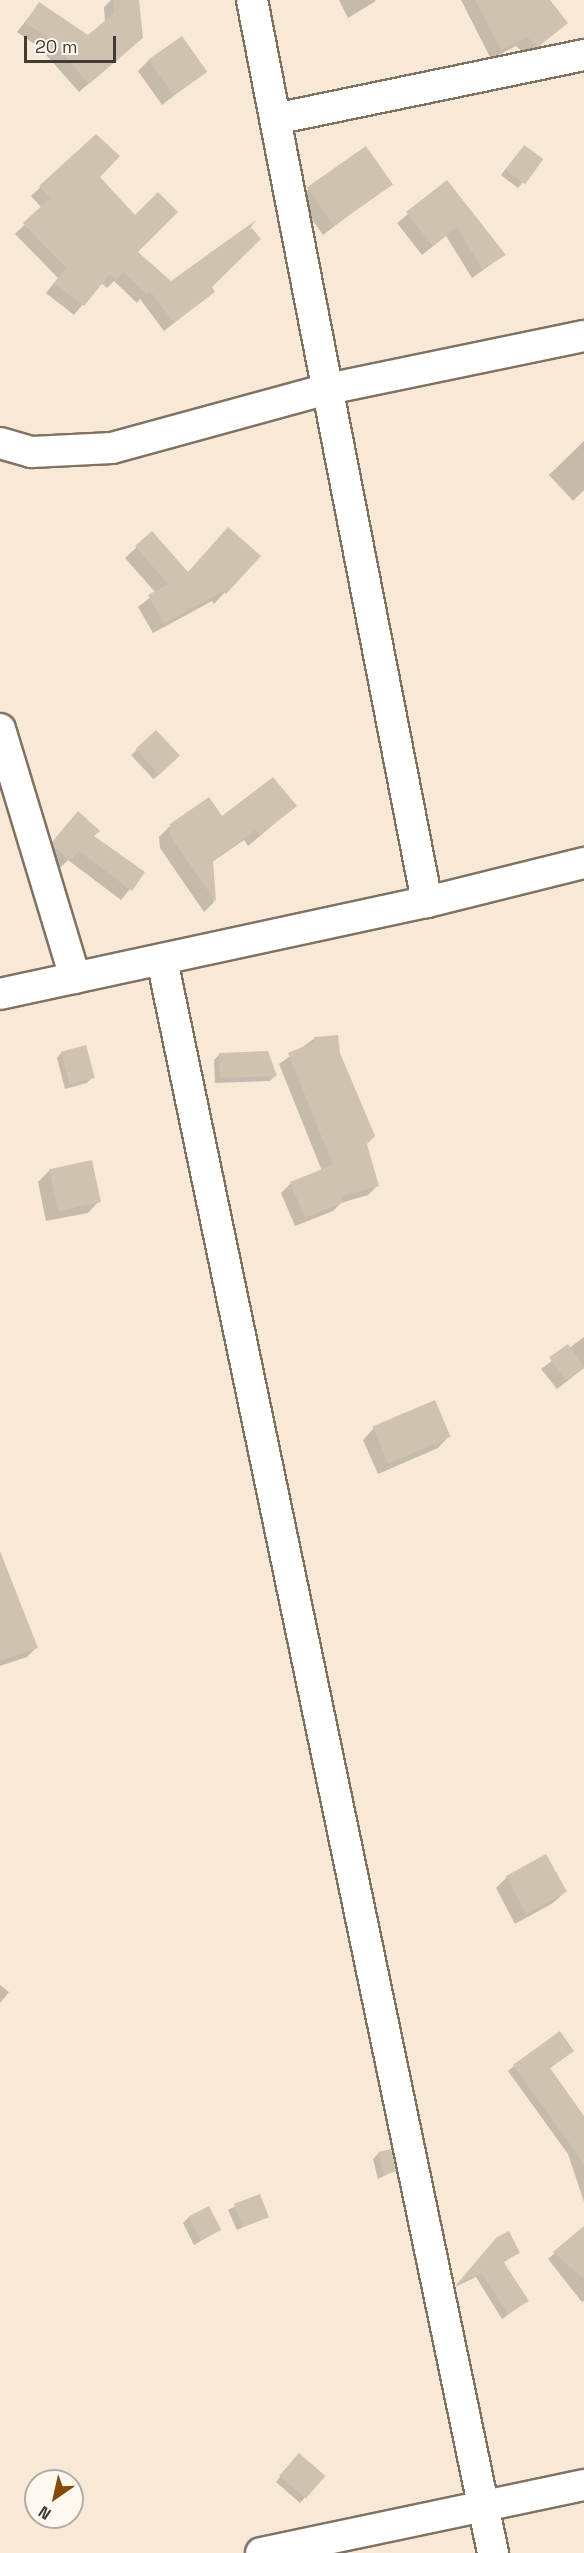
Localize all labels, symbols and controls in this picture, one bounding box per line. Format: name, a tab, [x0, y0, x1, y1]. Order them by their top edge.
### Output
scale bar	[27, 24, 118, 62]
text: 20 m	[35, 35, 78, 58]
north arrow	[24, 2469, 84, 2529]
text: N	[34, 2501, 55, 2524]

